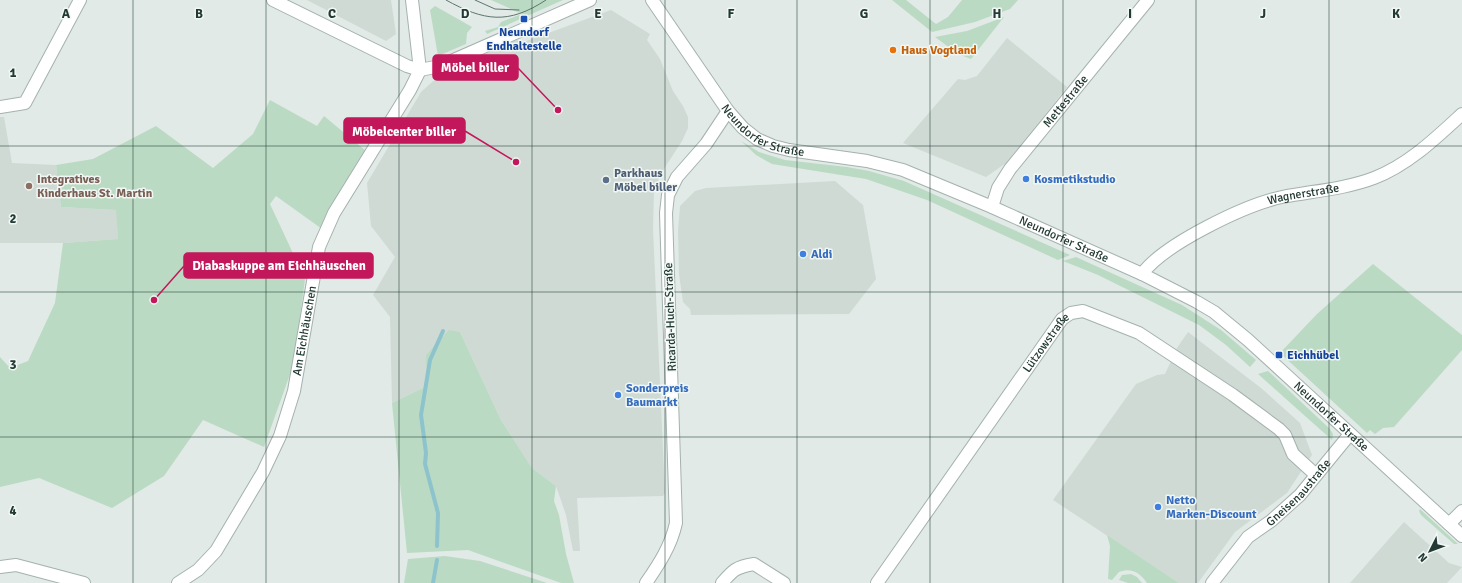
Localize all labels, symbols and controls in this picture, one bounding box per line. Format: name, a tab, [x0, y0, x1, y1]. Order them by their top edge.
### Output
text: A	[62, 6, 71, 22]
text: B	[195, 6, 203, 22]
text: C	[328, 6, 336, 22]
text: D	[461, 6, 470, 22]
text: E	[594, 6, 602, 22]
text: F	[728, 6, 735, 22]
text: G	[860, 6, 868, 22]
text: H	[993, 6, 1001, 22]
text: I	[1128, 6, 1132, 22]
text: J	[1260, 6, 1266, 22]
text: K	[1392, 6, 1400, 22]
marker: Neundorf Endhaltestelle	[519, 14, 529, 24]
place label: Neundorf Endhaltestelle	[486, 25, 562, 54]
place label: Haus Vogtland	[901, 43, 977, 58]
marker: Haus Vogtland	[888, 45, 898, 55]
callout: Möbel biller	[433, 55, 518, 80]
text: Möbel biller	[441, 60, 510, 76]
text: 1	[9, 65, 17, 81]
street label: Mettestraße	[1040, 72, 1092, 131]
street label: Neundorfer Straße	[718, 101, 805, 160]
callout: Möbelcenter biller	[344, 118, 465, 143]
text: Möbelcenter biller	[352, 124, 457, 140]
place label: Parkhaus Möbel biller	[614, 166, 677, 195]
place label: Integratives Kinderhaus St. Martin	[37, 172, 153, 201]
place label: Kosmetikstudio	[1034, 172, 1116, 187]
marker: Kosmetikstudio	[1021, 174, 1031, 184]
marker: Parkhaus Möbel biller	[601, 175, 611, 185]
marker: Integratives Kinderhaus St. Martin	[24, 181, 34, 191]
street label: Wagnerstraße	[1266, 181, 1340, 209]
text: 2	[9, 211, 17, 227]
street label: Neundorfer Straße	[1017, 213, 1111, 266]
place label: Aldi	[811, 247, 832, 262]
marker: Aldi	[798, 249, 808, 259]
callout: Diabaskuppe am Eichhäuschen	[184, 253, 373, 278]
text: Diabaskuppe am Eichhäuschen	[192, 258, 366, 274]
street label: Ricarda-Huch-Straße	[661, 262, 680, 372]
street label: Am Eichhäuschen	[290, 285, 320, 377]
street label: Lützowstraße	[1020, 309, 1072, 376]
place label: Eichhübel	[1287, 348, 1339, 363]
marker: Eichhübel	[1274, 350, 1284, 360]
text: 3	[9, 357, 17, 373]
street label: Neundorfer Straße	[1290, 379, 1372, 455]
place label: Sonderpreis Baumarkt	[626, 381, 689, 410]
marker: Sonderpreis Baumarkt	[613, 390, 623, 400]
street label: Gneisenaustraße	[1264, 456, 1334, 530]
place label: Netto Marken-Discount	[1166, 493, 1257, 522]
marker: Netto Marken-Discount	[1153, 502, 1163, 512]
text: 4	[9, 503, 17, 519]
north arrow	[1410, 531, 1450, 571]
text: N	[1416, 550, 1430, 565]

